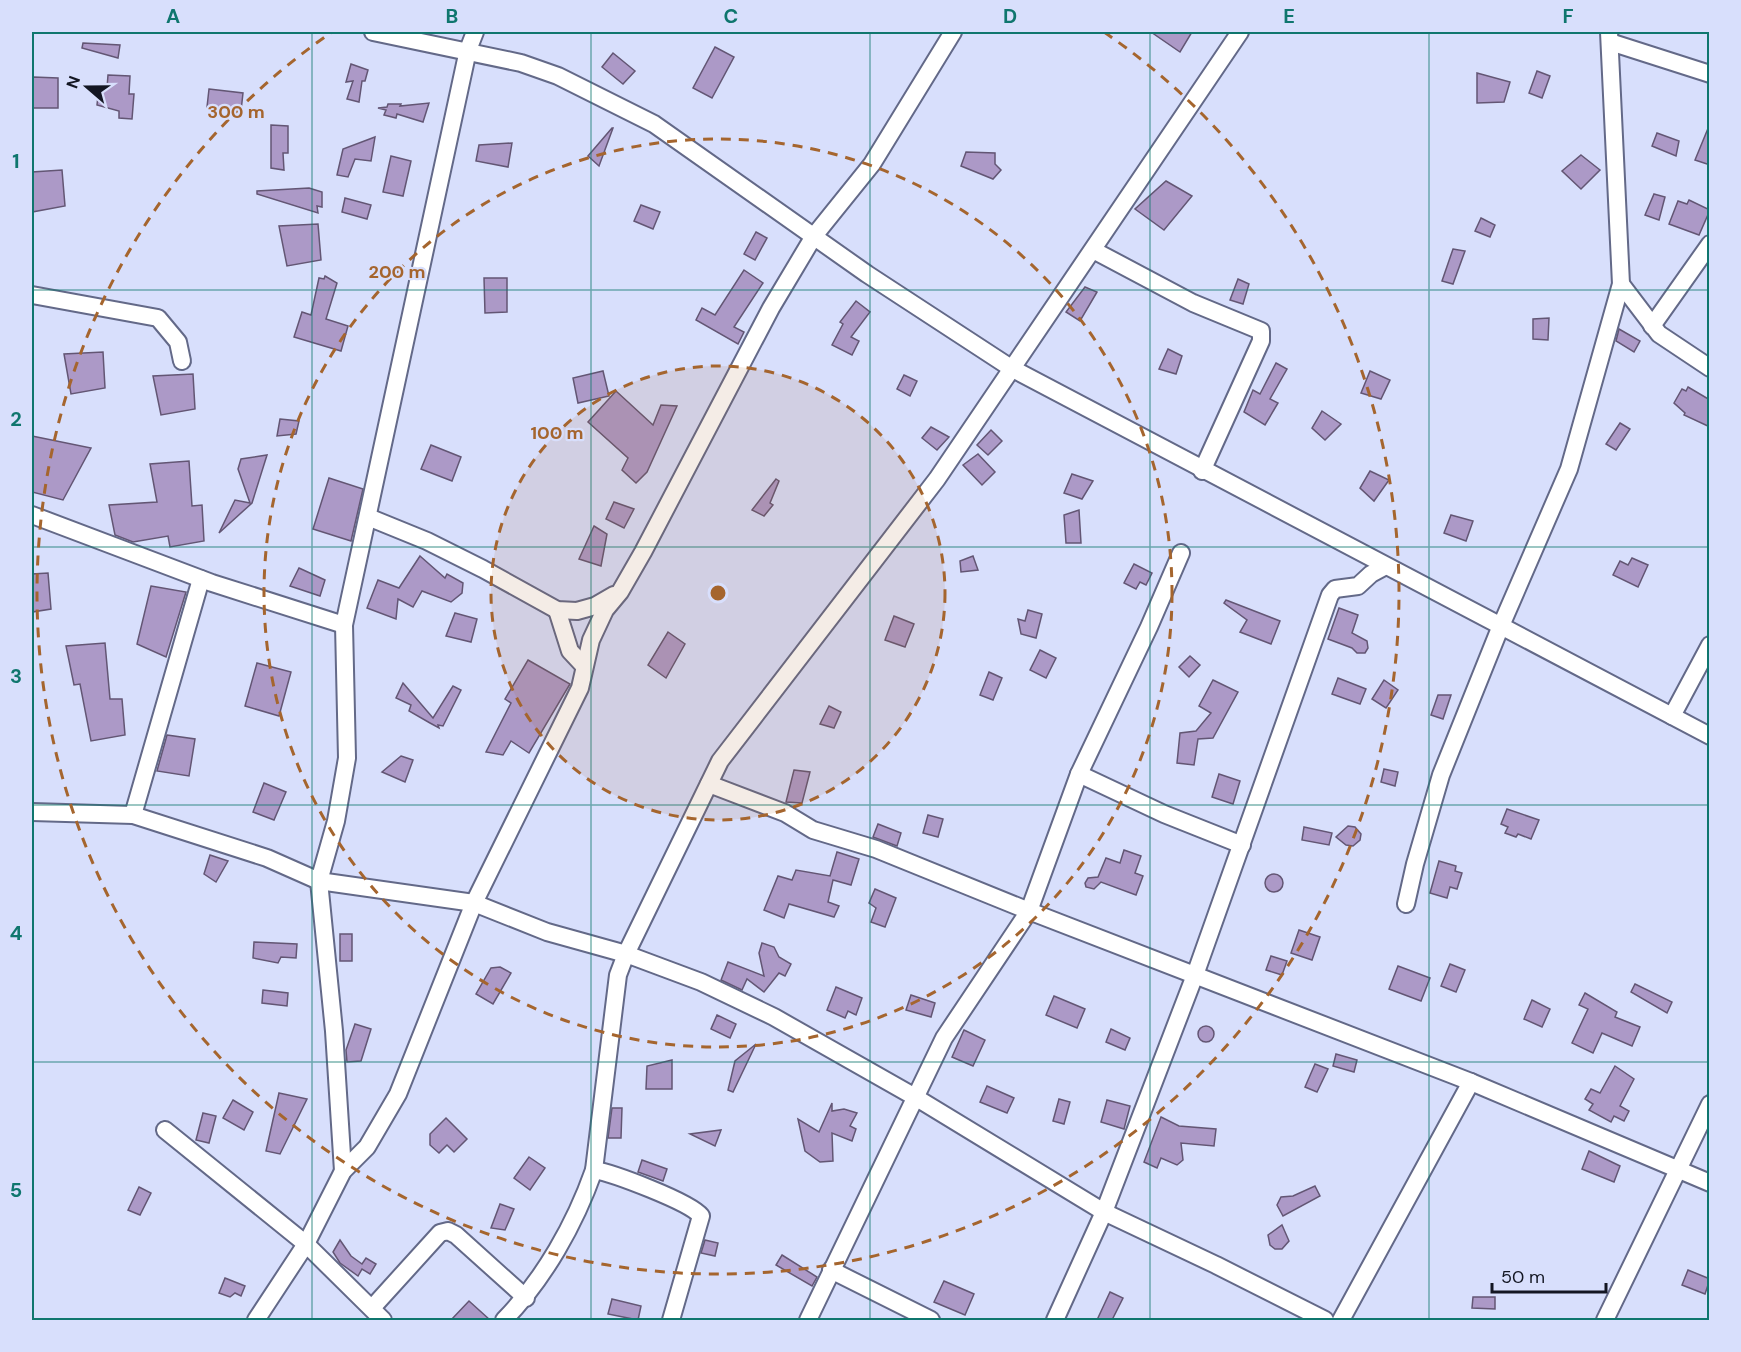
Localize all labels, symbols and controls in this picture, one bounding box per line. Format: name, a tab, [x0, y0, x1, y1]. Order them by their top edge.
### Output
text: A	[166, 3, 180, 29]
text: B	[446, 3, 458, 29]
text: C	[724, 3, 738, 29]
text: D	[1003, 3, 1017, 29]
text: E	[1283, 3, 1295, 29]
text: F	[1562, 3, 1574, 29]
north arrow	[57, 57, 117, 117]
text: N	[62, 73, 85, 91]
text: 300 m	[207, 100, 265, 124]
text: 1	[12, 148, 20, 174]
text: 200 m	[369, 260, 425, 284]
text: 2	[10, 406, 22, 432]
text: 100 m	[530, 421, 584, 445]
centre of rings	[708, 583, 728, 603]
text: 3	[10, 663, 22, 689]
text: 4	[10, 920, 23, 946]
text: 5	[10, 1177, 22, 1203]
scale bar	[1492, 1256, 1606, 1294]
text: 50 m	[1501, 1265, 1545, 1289]

